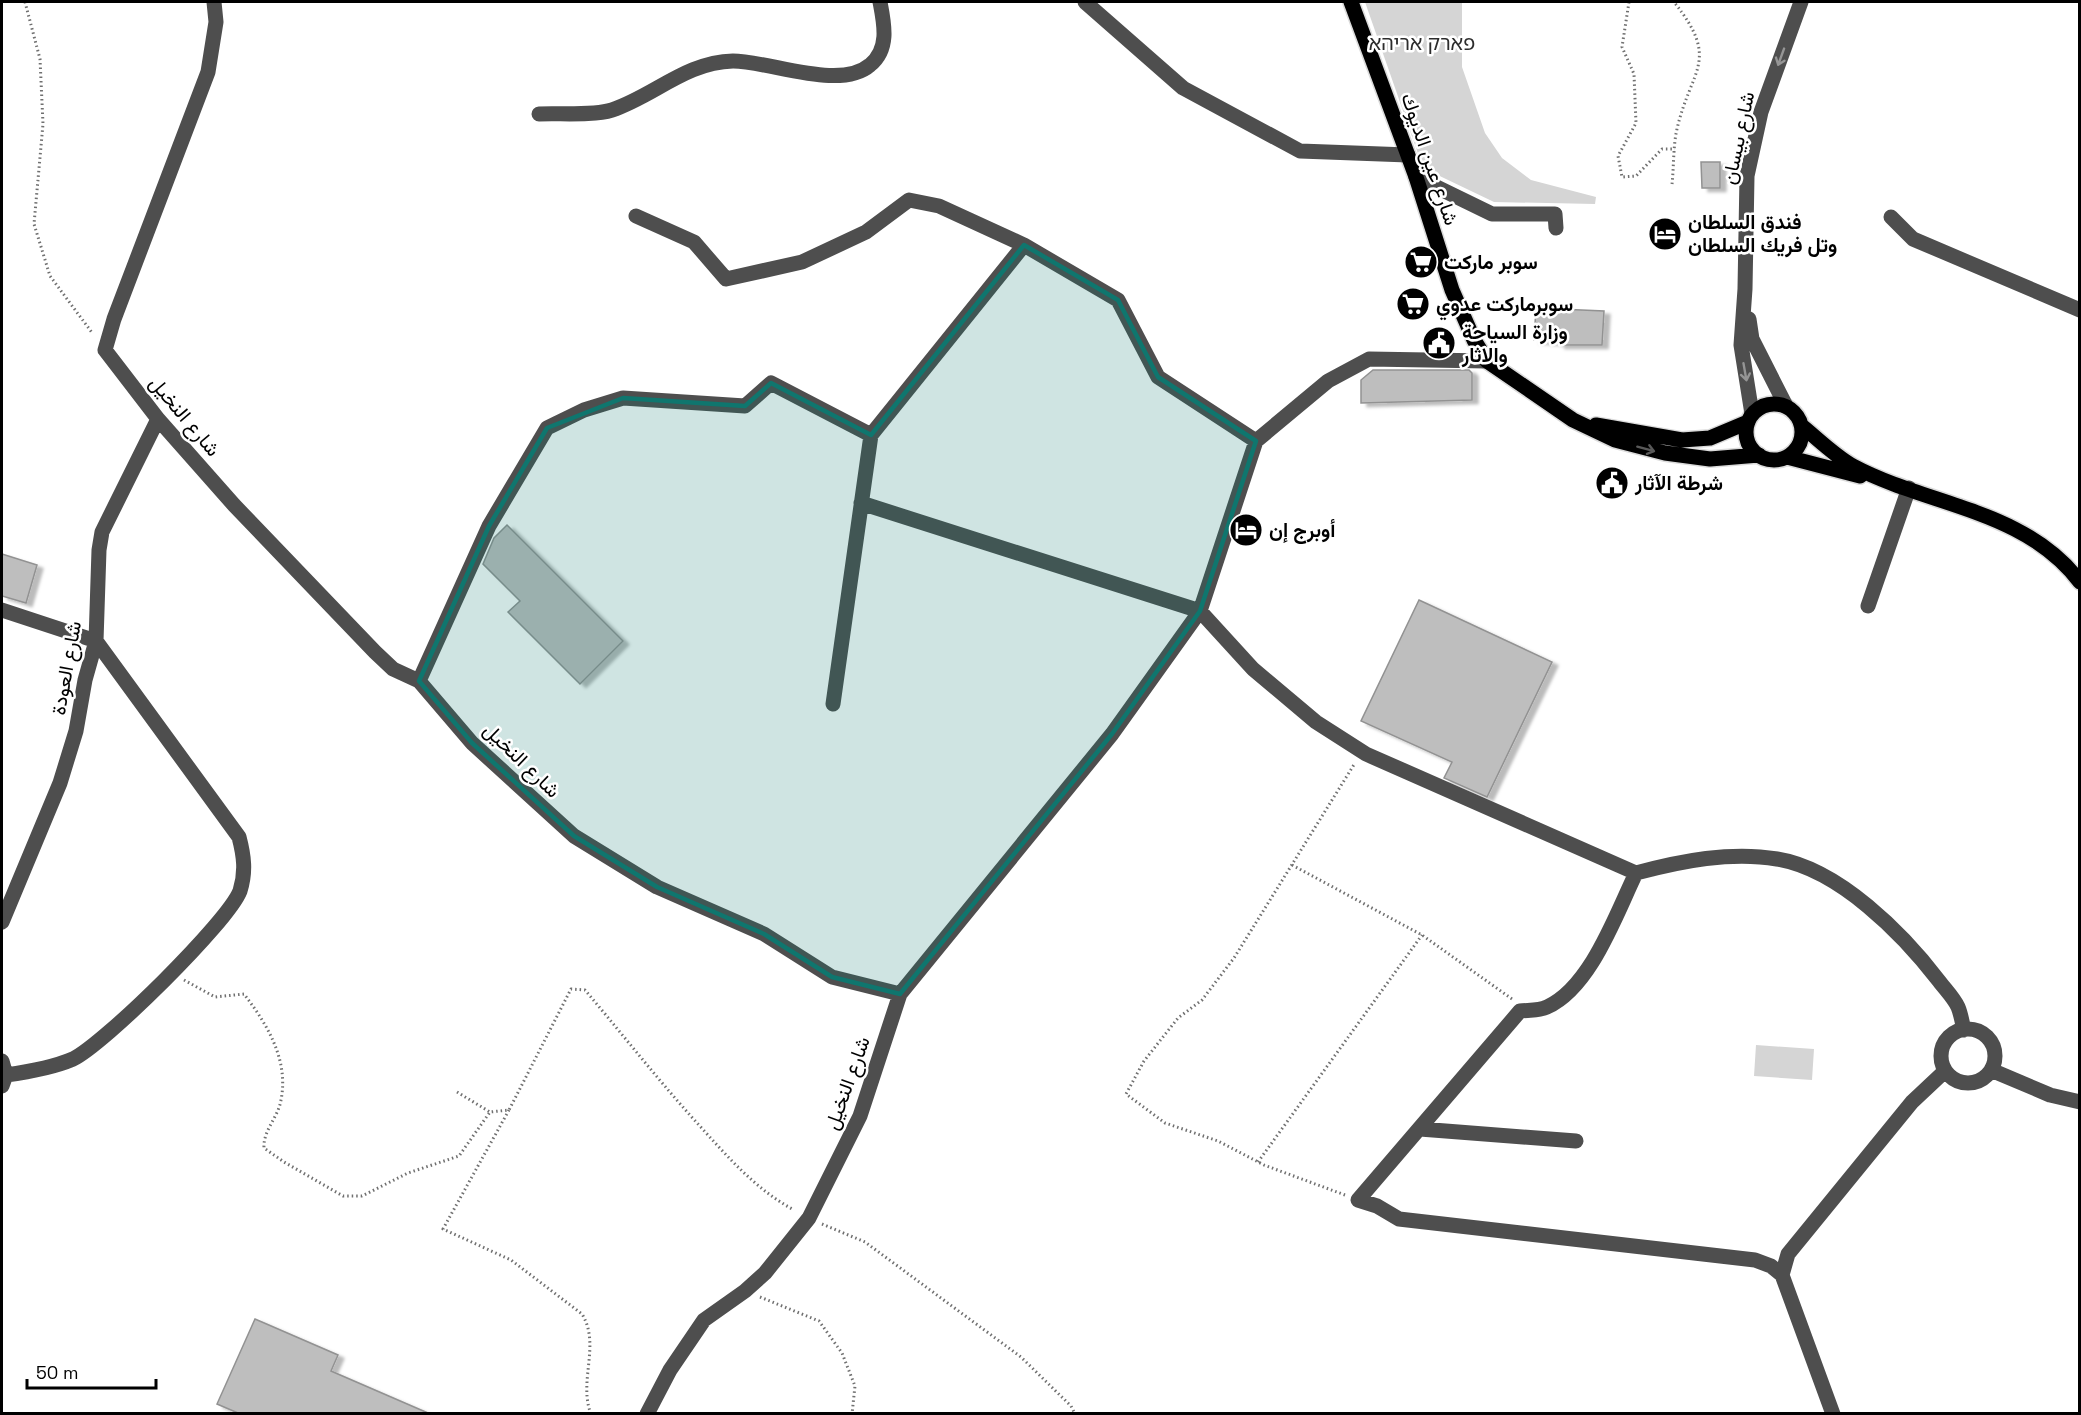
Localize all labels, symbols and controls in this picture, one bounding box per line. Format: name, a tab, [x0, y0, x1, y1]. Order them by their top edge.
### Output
park label: פארק אריהא	[1369, 30, 1475, 56]
one-way arrow	[1775, 47, 1786, 65]
street label: شارع عين الديوك	[1394, 89, 1465, 229]
street label: شارع بيسان	[1715, 89, 1761, 187]
place label: فندق السلطان وتل فريك السلطان	[1688, 209, 1837, 258]
hotel icon: فندق السلطان وتل فريك السلطان	[1647, 216, 1683, 252]
supermarket icon: سوبر ماركت	[1403, 244, 1439, 280]
place label: سوبر ماركت	[1444, 249, 1538, 275]
supermarket icon: سوبرماركت عدوي	[1395, 286, 1431, 322]
place label: سوبرماركت عدوي	[1436, 291, 1573, 321]
place label: وزارة السياحة والاثار	[1461, 319, 1568, 368]
public building icon: وزارة السياحة والاثار	[1421, 325, 1457, 361]
one-way arrow	[1740, 362, 1751, 381]
street label: شارع النخيل	[143, 370, 226, 462]
one-way arrow	[1637, 443, 1656, 455]
public building icon: شرطة الآثار	[1594, 465, 1630, 501]
place label: شرطة الآثار	[1634, 470, 1723, 496]
hotel icon: أوبرج إن	[1228, 512, 1264, 548]
place label: أوبرج إن	[1269, 517, 1335, 544]
street label: شارع العودة	[45, 619, 88, 717]
street label: شارع النخيل	[477, 717, 566, 804]
street label: شارع النخيل	[818, 1033, 877, 1134]
scale bar	[27, 1352, 156, 1390]
text: 50 m	[36, 1361, 78, 1384]

